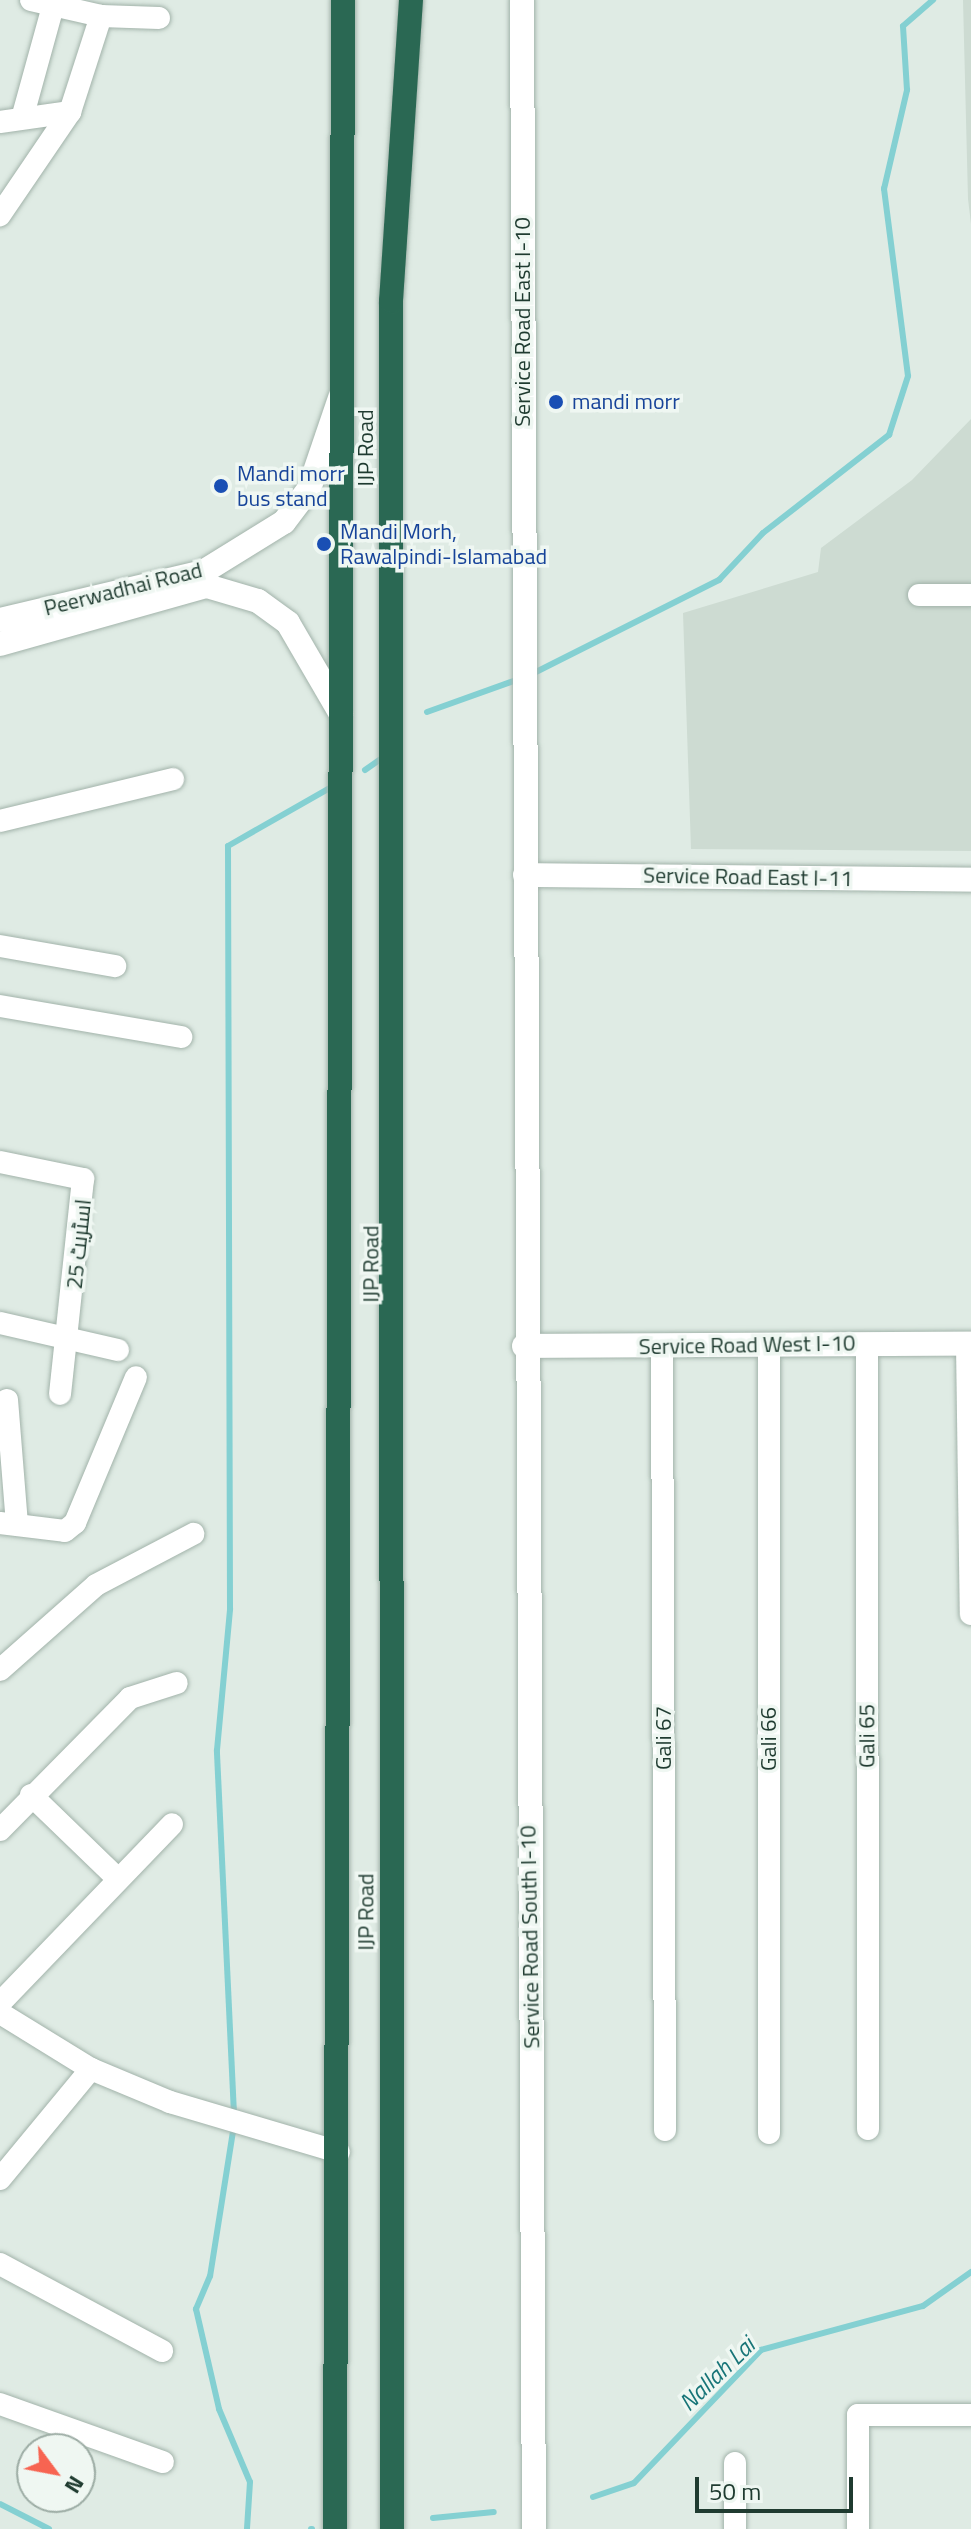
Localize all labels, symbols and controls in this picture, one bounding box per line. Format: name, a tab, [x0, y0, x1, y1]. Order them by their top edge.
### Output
street label: Service Road East I-10	[510, 217, 536, 427]
place label: mandi morr	[572, 389, 680, 415]
marker: mandi morr	[547, 393, 565, 411]
street label: IJP Road	[353, 409, 379, 487]
place label: Mandi morr bus stand	[237, 460, 345, 512]
marker: Mandi morr bus stand	[212, 477, 230, 495]
place label: Mandi Morh, Rawalpindi-Islamabad	[340, 518, 547, 570]
marker: Mandi Morh, Rawalpindi-Islamabad	[315, 535, 333, 553]
street label: Peerwadhai Road	[41, 557, 205, 621]
street label: Service Road East I-11	[643, 862, 853, 892]
street label: اسٹریٹ 25	[61, 1198, 97, 1290]
street label: IJP Road	[358, 1225, 384, 1303]
street label: Service Road West I-10	[639, 1330, 855, 1360]
street label: Gali 65	[854, 1704, 880, 1768]
street label: Gali 67	[651, 1706, 677, 1770]
street label: Gali 66	[756, 1707, 782, 1771]
street label: Service Road South I-10	[515, 1825, 545, 2049]
street label: IJP Road	[353, 1873, 379, 1951]
water label: Nallah Lai	[673, 2331, 761, 2417]
north arrow	[16, 2433, 96, 2513]
scale bar	[699, 2461, 857, 2511]
text: N	[56, 2469, 93, 2500]
text: 50 m	[709, 2473, 761, 2509]

